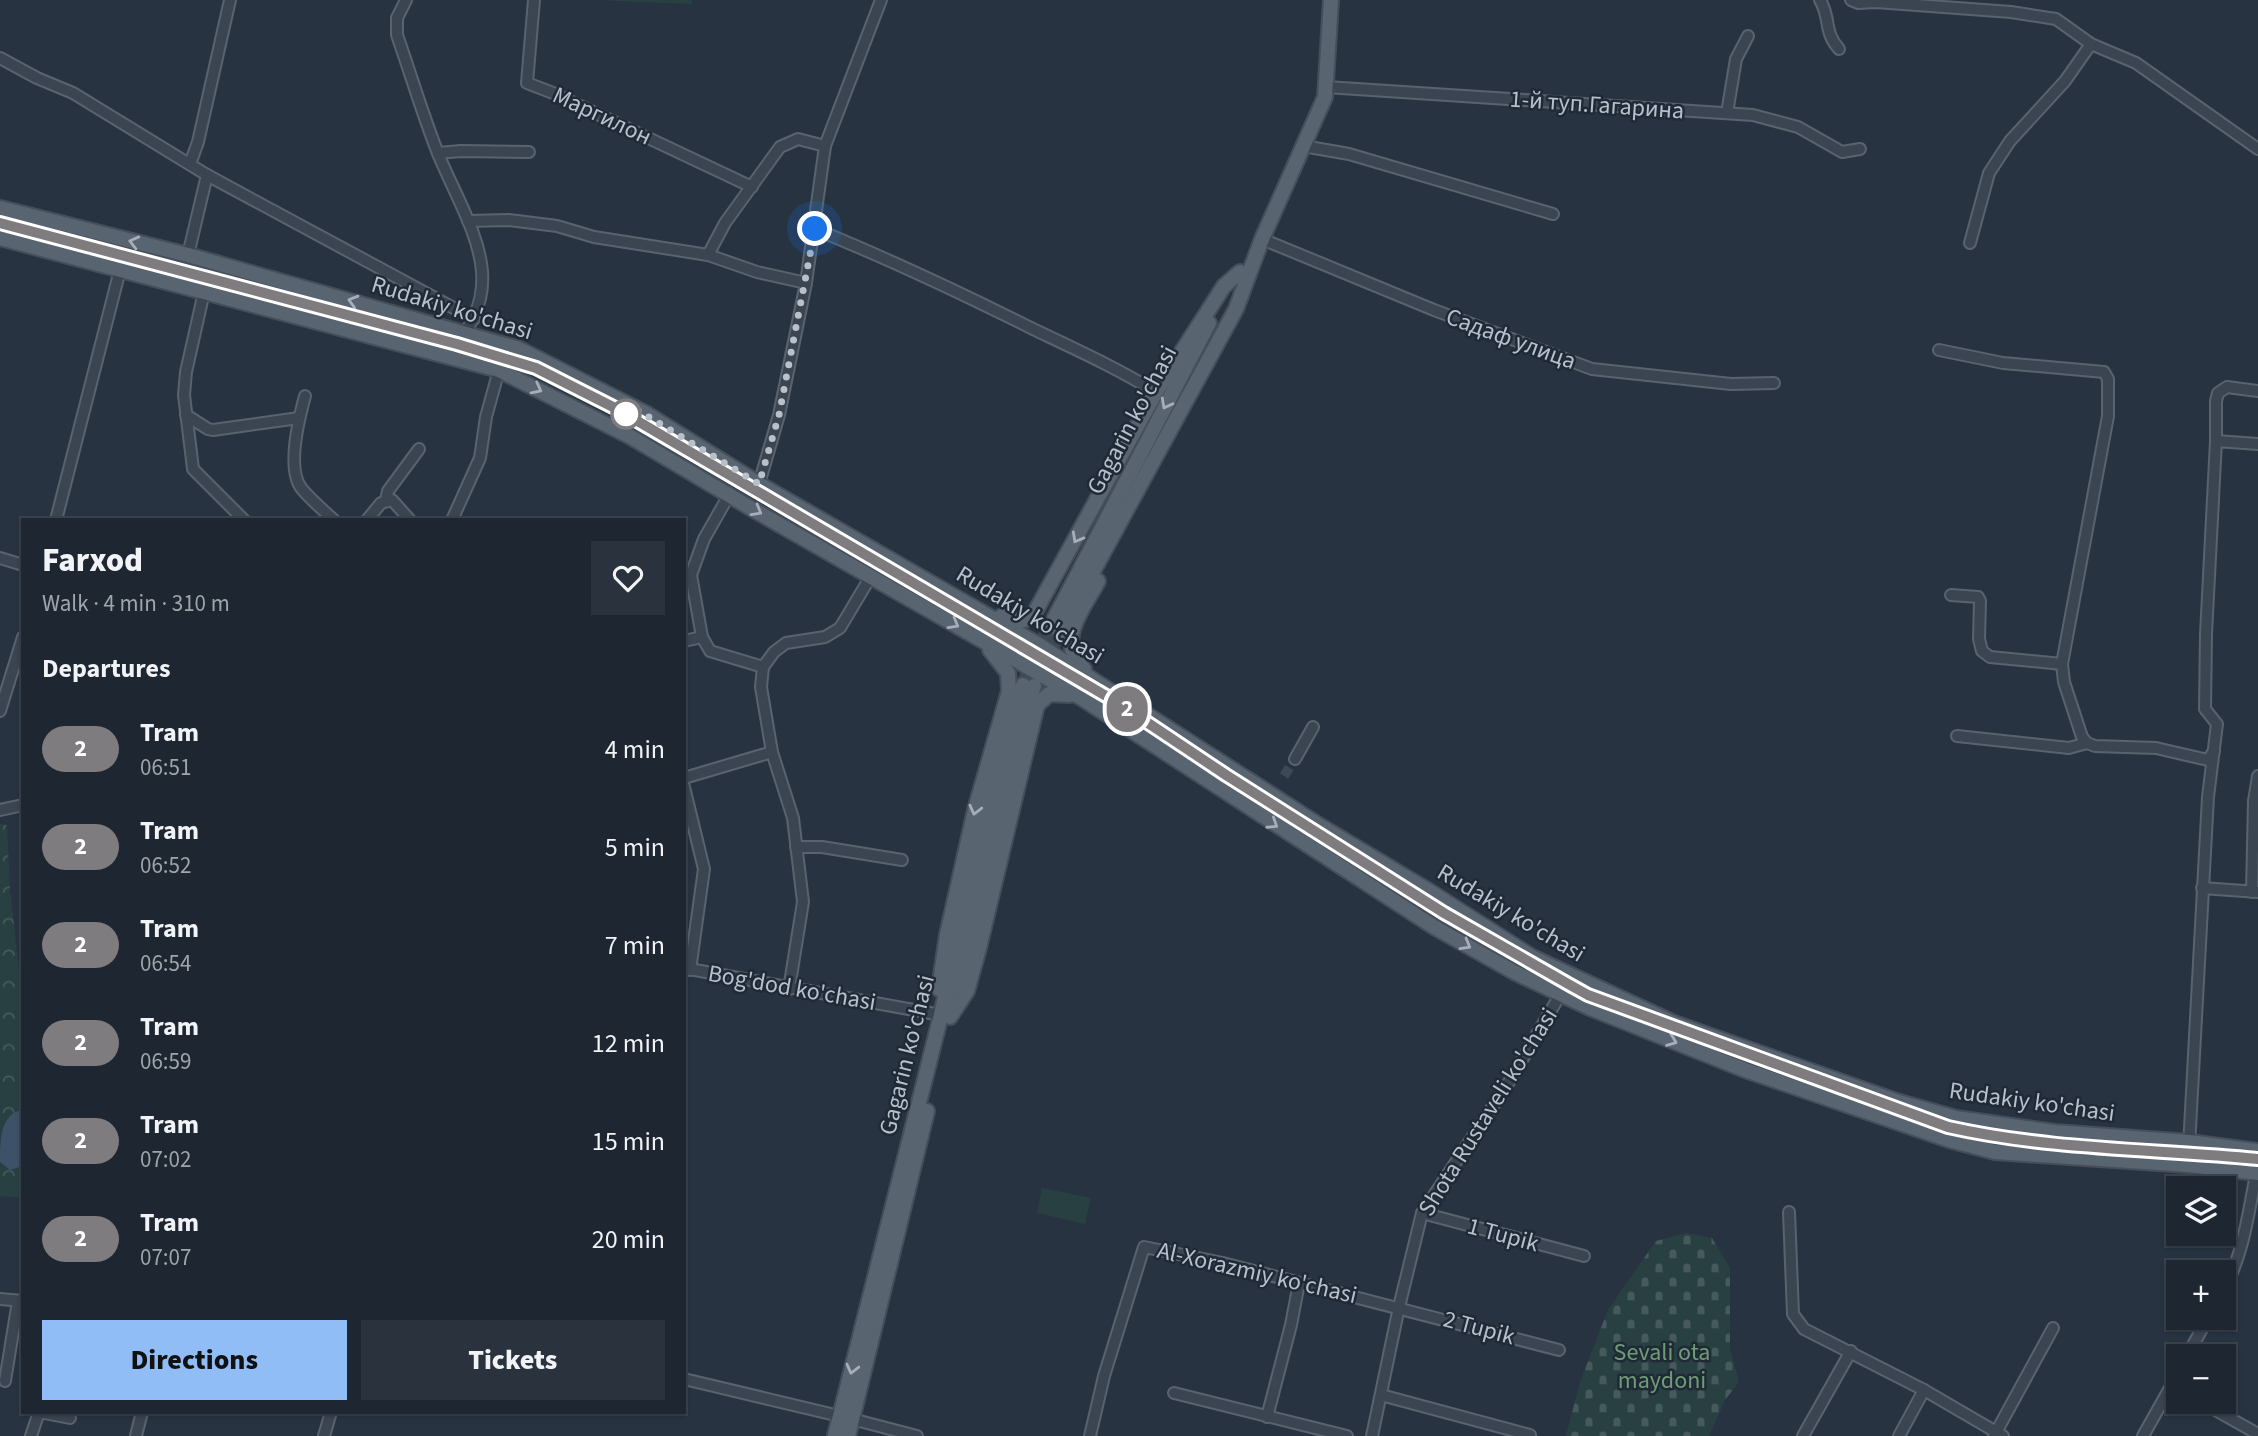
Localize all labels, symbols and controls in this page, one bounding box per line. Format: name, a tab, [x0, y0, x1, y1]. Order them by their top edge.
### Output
street label: Маргилон	[547, 78, 657, 154]
street label: 1-й туп.Гагарина	[1509, 81, 1685, 129]
your location	[797, 211, 832, 246]
one-way arrow	[128, 236, 140, 250]
street label: Rudakiy ko'chasi	[367, 267, 537, 349]
one-way arrow	[347, 295, 359, 310]
street label: Садаф улица	[1441, 299, 1581, 379]
street label: Gagarin ko'chasi	[1078, 339, 1186, 501]
one-way arrow	[529, 380, 542, 394]
one-way arrow	[1160, 397, 1174, 409]
unlabelled marker	[611, 399, 641, 429]
one-way arrow	[749, 503, 762, 516]
one-way arrow	[1072, 531, 1085, 543]
text: Farxod	[42, 537, 143, 584]
button: heart	[591, 541, 665, 615]
street label: Rudakiy ko'chasi	[949, 557, 1111, 673]
text: Walk · 4 min · 310 m	[42, 587, 230, 620]
one-way arrow	[947, 616, 960, 629]
text: Departures	[42, 650, 170, 687]
line badge: 2	[1104, 686, 1150, 732]
text: 2	[1121, 691, 1133, 726]
text: Tram	[140, 714, 199, 751]
text: 2	[74, 731, 87, 766]
text: 4 min	[605, 731, 665, 768]
text: 06:51	[140, 751, 191, 784]
one-way arrow	[969, 804, 983, 816]
text: Tram	[140, 812, 199, 849]
one-way arrow	[1265, 816, 1278, 828]
text: 2	[74, 829, 87, 864]
text: 5 min	[605, 829, 665, 866]
text: 06:52	[140, 849, 191, 882]
street label: Rudakiy ko'chasi	[1430, 855, 1592, 971]
text: Tram	[140, 910, 199, 947]
text: 2	[74, 927, 87, 962]
text: 7 min	[605, 927, 665, 964]
one-way arrow	[1458, 937, 1471, 950]
text: 06:54	[140, 947, 191, 980]
street label: Bog'dod ko'chasi	[705, 956, 879, 1020]
street label: Gagarin ko'chasi	[870, 971, 944, 1139]
street label: Shota Rustaveli ko'chasi	[1410, 1001, 1566, 1223]
text: Tram	[140, 1008, 199, 1045]
text: 2	[74, 1025, 87, 1060]
text: 12 min	[592, 1025, 665, 1062]
one-way arrow	[1665, 1032, 1677, 1046]
text: 06:59	[140, 1045, 191, 1078]
street label: Rudakiy ko'chasi	[1947, 1073, 2117, 1131]
text: Tram	[140, 1106, 199, 1143]
text: 2	[74, 1123, 87, 1158]
text: 15 min	[592, 1123, 665, 1160]
text: 07:02	[140, 1143, 191, 1176]
map controls	[2166, 1176, 2236, 1414]
button: layers	[2166, 1176, 2236, 1246]
text: Tram	[140, 1204, 199, 1241]
street label: 1 Tupik	[1463, 1209, 1543, 1261]
text: 2	[74, 1221, 87, 1256]
text: 20 min	[592, 1221, 665, 1258]
street label: Al-Xorazmiy ko'chasi	[1154, 1233, 1360, 1313]
text: 07:07	[140, 1241, 191, 1274]
button: +	[2166, 1260, 2236, 1330]
street label: 2 Tupik	[1439, 1302, 1519, 1354]
button: Directions	[42, 1320, 347, 1400]
button: Tickets	[361, 1320, 665, 1400]
park label: Sevali ota maydoni	[1614, 1335, 1710, 1398]
button: −	[2166, 1344, 2236, 1414]
one-way arrow	[846, 1363, 860, 1375]

